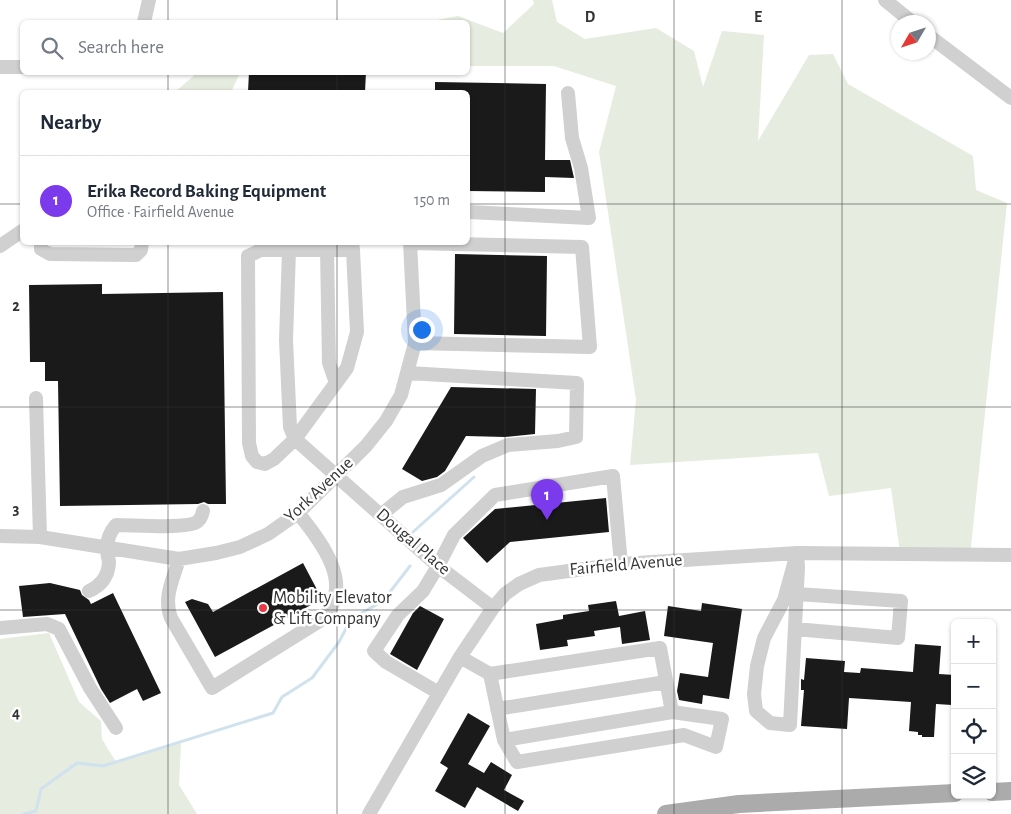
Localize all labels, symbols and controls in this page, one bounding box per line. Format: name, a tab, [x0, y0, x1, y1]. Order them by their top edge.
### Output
text: D	[585, 9, 596, 25]
text: E	[754, 9, 762, 25]
north arrow	[891, 15, 936, 60]
search box	[20, 20, 470, 75]
icon: search	[38, 34, 66, 62]
text: Search here	[78, 38, 164, 57]
text: Nearby	[40, 112, 101, 133]
text: Erika Record Baking Equipment	[87, 182, 326, 201]
text: 1	[53, 192, 59, 208]
text: 150 m	[414, 192, 450, 208]
text: Office · Fairfield Avenue	[87, 204, 234, 220]
text: 2	[12, 298, 20, 314]
your location	[409, 317, 435, 343]
street label: York Avenue	[281, 454, 357, 526]
pin: 1	[531, 479, 563, 520]
text: 3	[13, 501, 20, 517]
street label: Dougal Place	[373, 505, 453, 579]
street label: Fairfield Avenue	[569, 551, 683, 579]
place label: Mobility Elevator & Lift Company	[273, 589, 392, 628]
marker: Mobility Elevator & Lift Company	[257, 602, 269, 614]
map controls	[951, 619, 996, 799]
button: +	[951, 619, 996, 664]
button: −	[951, 664, 996, 709]
text: 4	[12, 705, 20, 721]
button: locate	[951, 709, 996, 754]
button: layers	[951, 754, 996, 799]

